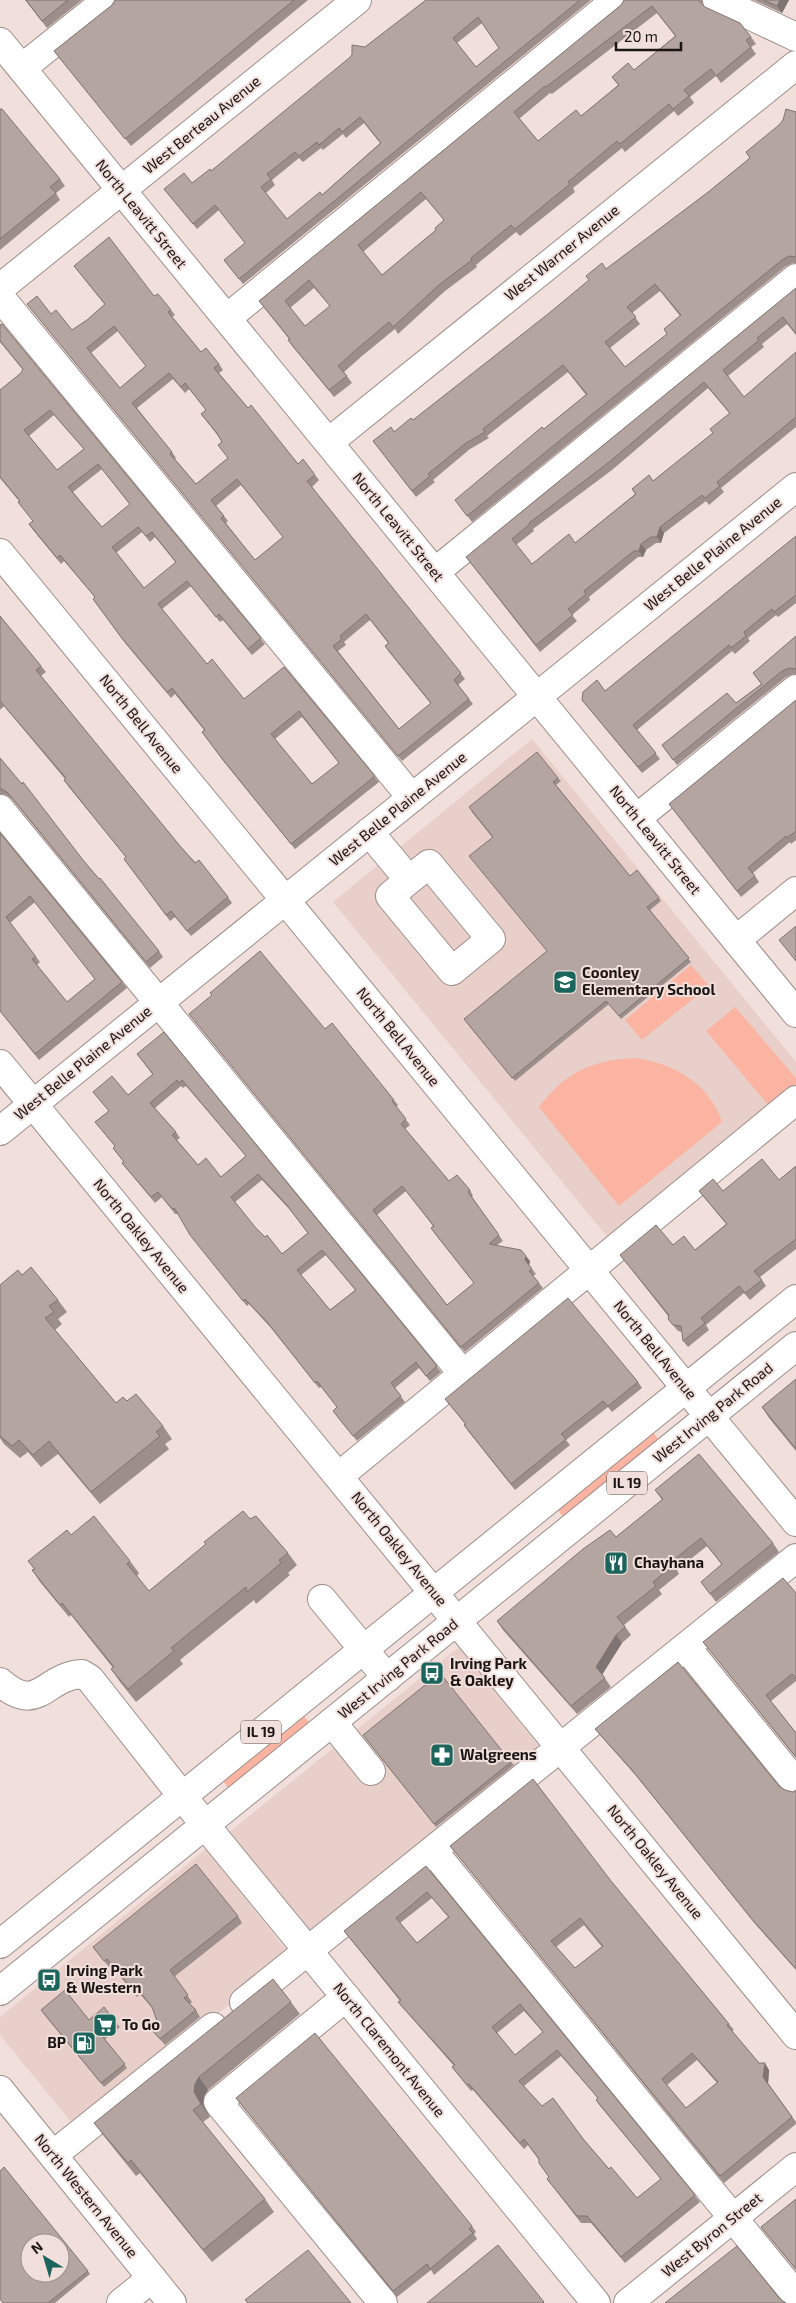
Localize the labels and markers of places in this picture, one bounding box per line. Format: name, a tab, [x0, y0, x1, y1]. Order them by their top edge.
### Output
place label: Coonley Elementary School	[582, 963, 715, 999]
school or university icon: Coonley Elementary School	[552, 969, 578, 995]
restaurant icon: Chayhana	[603, 1550, 629, 1576]
place label: Chayhana	[634, 1553, 704, 1572]
place label: Irving Park & Oakley	[450, 1654, 528, 1690]
bus stop icon: Irving Park & Oakley	[419, 1660, 445, 1686]
pharmacy icon: Walgreens	[429, 1742, 455, 1768]
place label: Walgreens	[460, 1745, 537, 1763]
place label: Irving Park & Western	[66, 1961, 144, 1996]
bus stop icon: Irving Park & Western	[36, 1967, 62, 1993]
supermarket icon: To Go	[92, 2012, 118, 2038]
place label: To Go	[122, 2015, 160, 2033]
fuel station icon: BP	[71, 2030, 97, 2056]
place label: BP	[47, 2033, 66, 2051]

